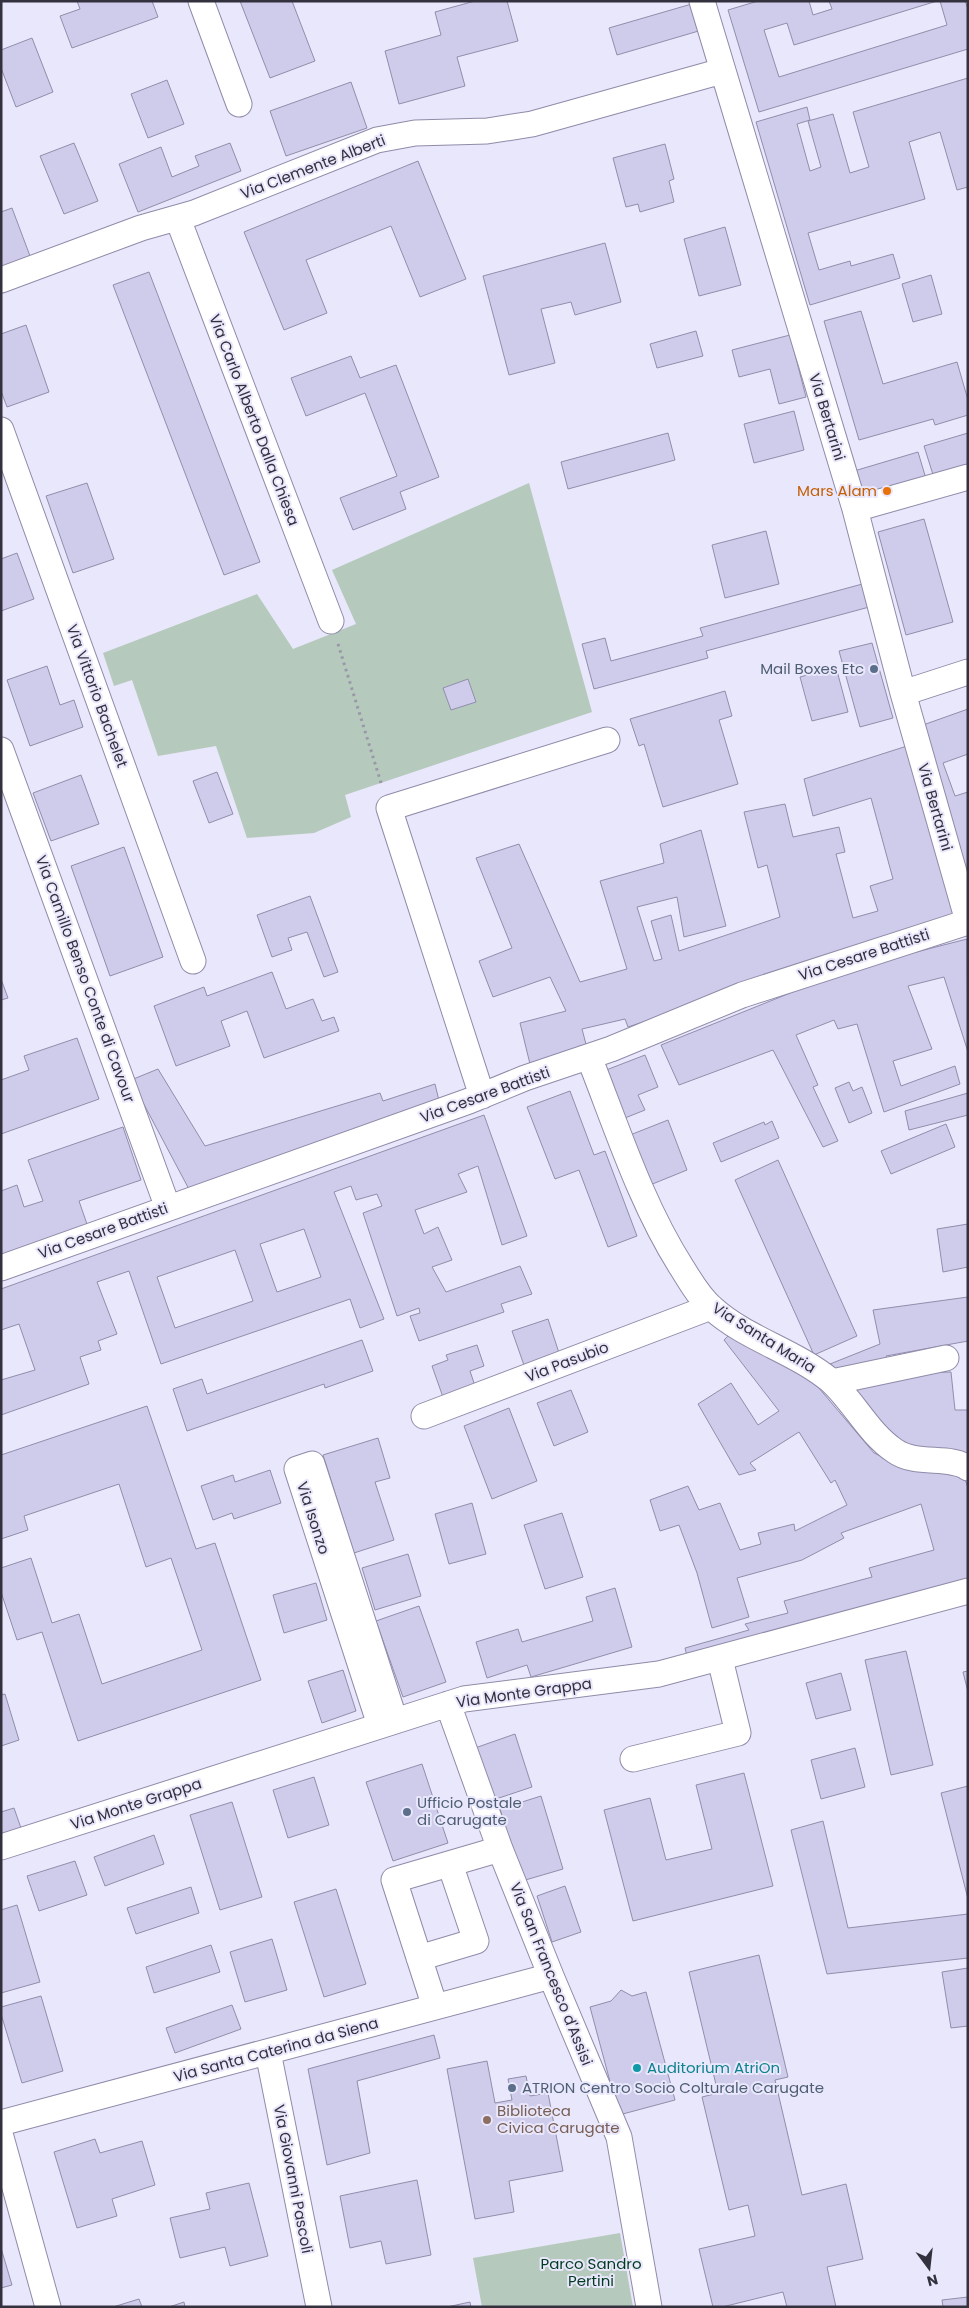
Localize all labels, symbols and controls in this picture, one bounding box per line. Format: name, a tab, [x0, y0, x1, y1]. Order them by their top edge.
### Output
street label: Via Clemente Alberti	[237, 129, 388, 204]
street label: Via Carlo Alberto Dalla Chiesa	[204, 311, 305, 529]
street label: Via Bertarini	[804, 371, 851, 463]
place label: Mars Alam	[797, 480, 877, 501]
marker: Mars Alam	[881, 485, 893, 497]
street label: Via Vittorio Bachelet	[62, 621, 133, 770]
place label: Mail Boxes Etc	[760, 658, 864, 679]
marker: Mail Boxes Etc	[868, 663, 880, 675]
street label: Via Bertarini	[913, 761, 958, 853]
street label: Via Camillo Benso Conte di Cavour	[31, 852, 140, 1106]
street label: Via Cesare Battisti	[796, 923, 932, 986]
street label: Via Cesare Battisti	[417, 1061, 553, 1128]
street label: Via Cesare Battisti	[35, 1197, 171, 1264]
street label: Via Santa Maria	[708, 1297, 820, 1378]
street label: Via Pasubio	[522, 1336, 612, 1387]
street label: Via Isonzo	[292, 1479, 335, 1557]
street label: Via Monte Grappa	[455, 1673, 593, 1712]
street label: Via Monte Grappa	[68, 1772, 204, 1835]
place label: Ufficio Postale di Carugate	[417, 1792, 522, 1830]
marker: Ufficio Postale di Carugate	[401, 1806, 413, 1818]
street label: Via San Francesco d'Assisi	[505, 1879, 598, 2069]
street label: Via Santa Caterina da Siena	[171, 2012, 381, 2087]
place label: Auditorium AtriOn	[647, 2057, 780, 2078]
marker: Auditorium AtriOn	[631, 2062, 643, 2074]
place label: ATRION Centro Socio Colturale Carugate	[522, 2077, 824, 2098]
marker: ATRION Centro Socio Colturale Carugate	[506, 2082, 518, 2094]
place label: Biblioteca Civica Carugate	[497, 2100, 620, 2138]
street label: Via Giovanni Pascoli	[269, 2103, 318, 2255]
marker: Biblioteca Civica Carugate	[481, 2114, 493, 2126]
north arrow	[904, 2243, 954, 2293]
park label: Parco Sandro Pertini	[540, 2253, 642, 2291]
text: N	[925, 2270, 940, 2292]

